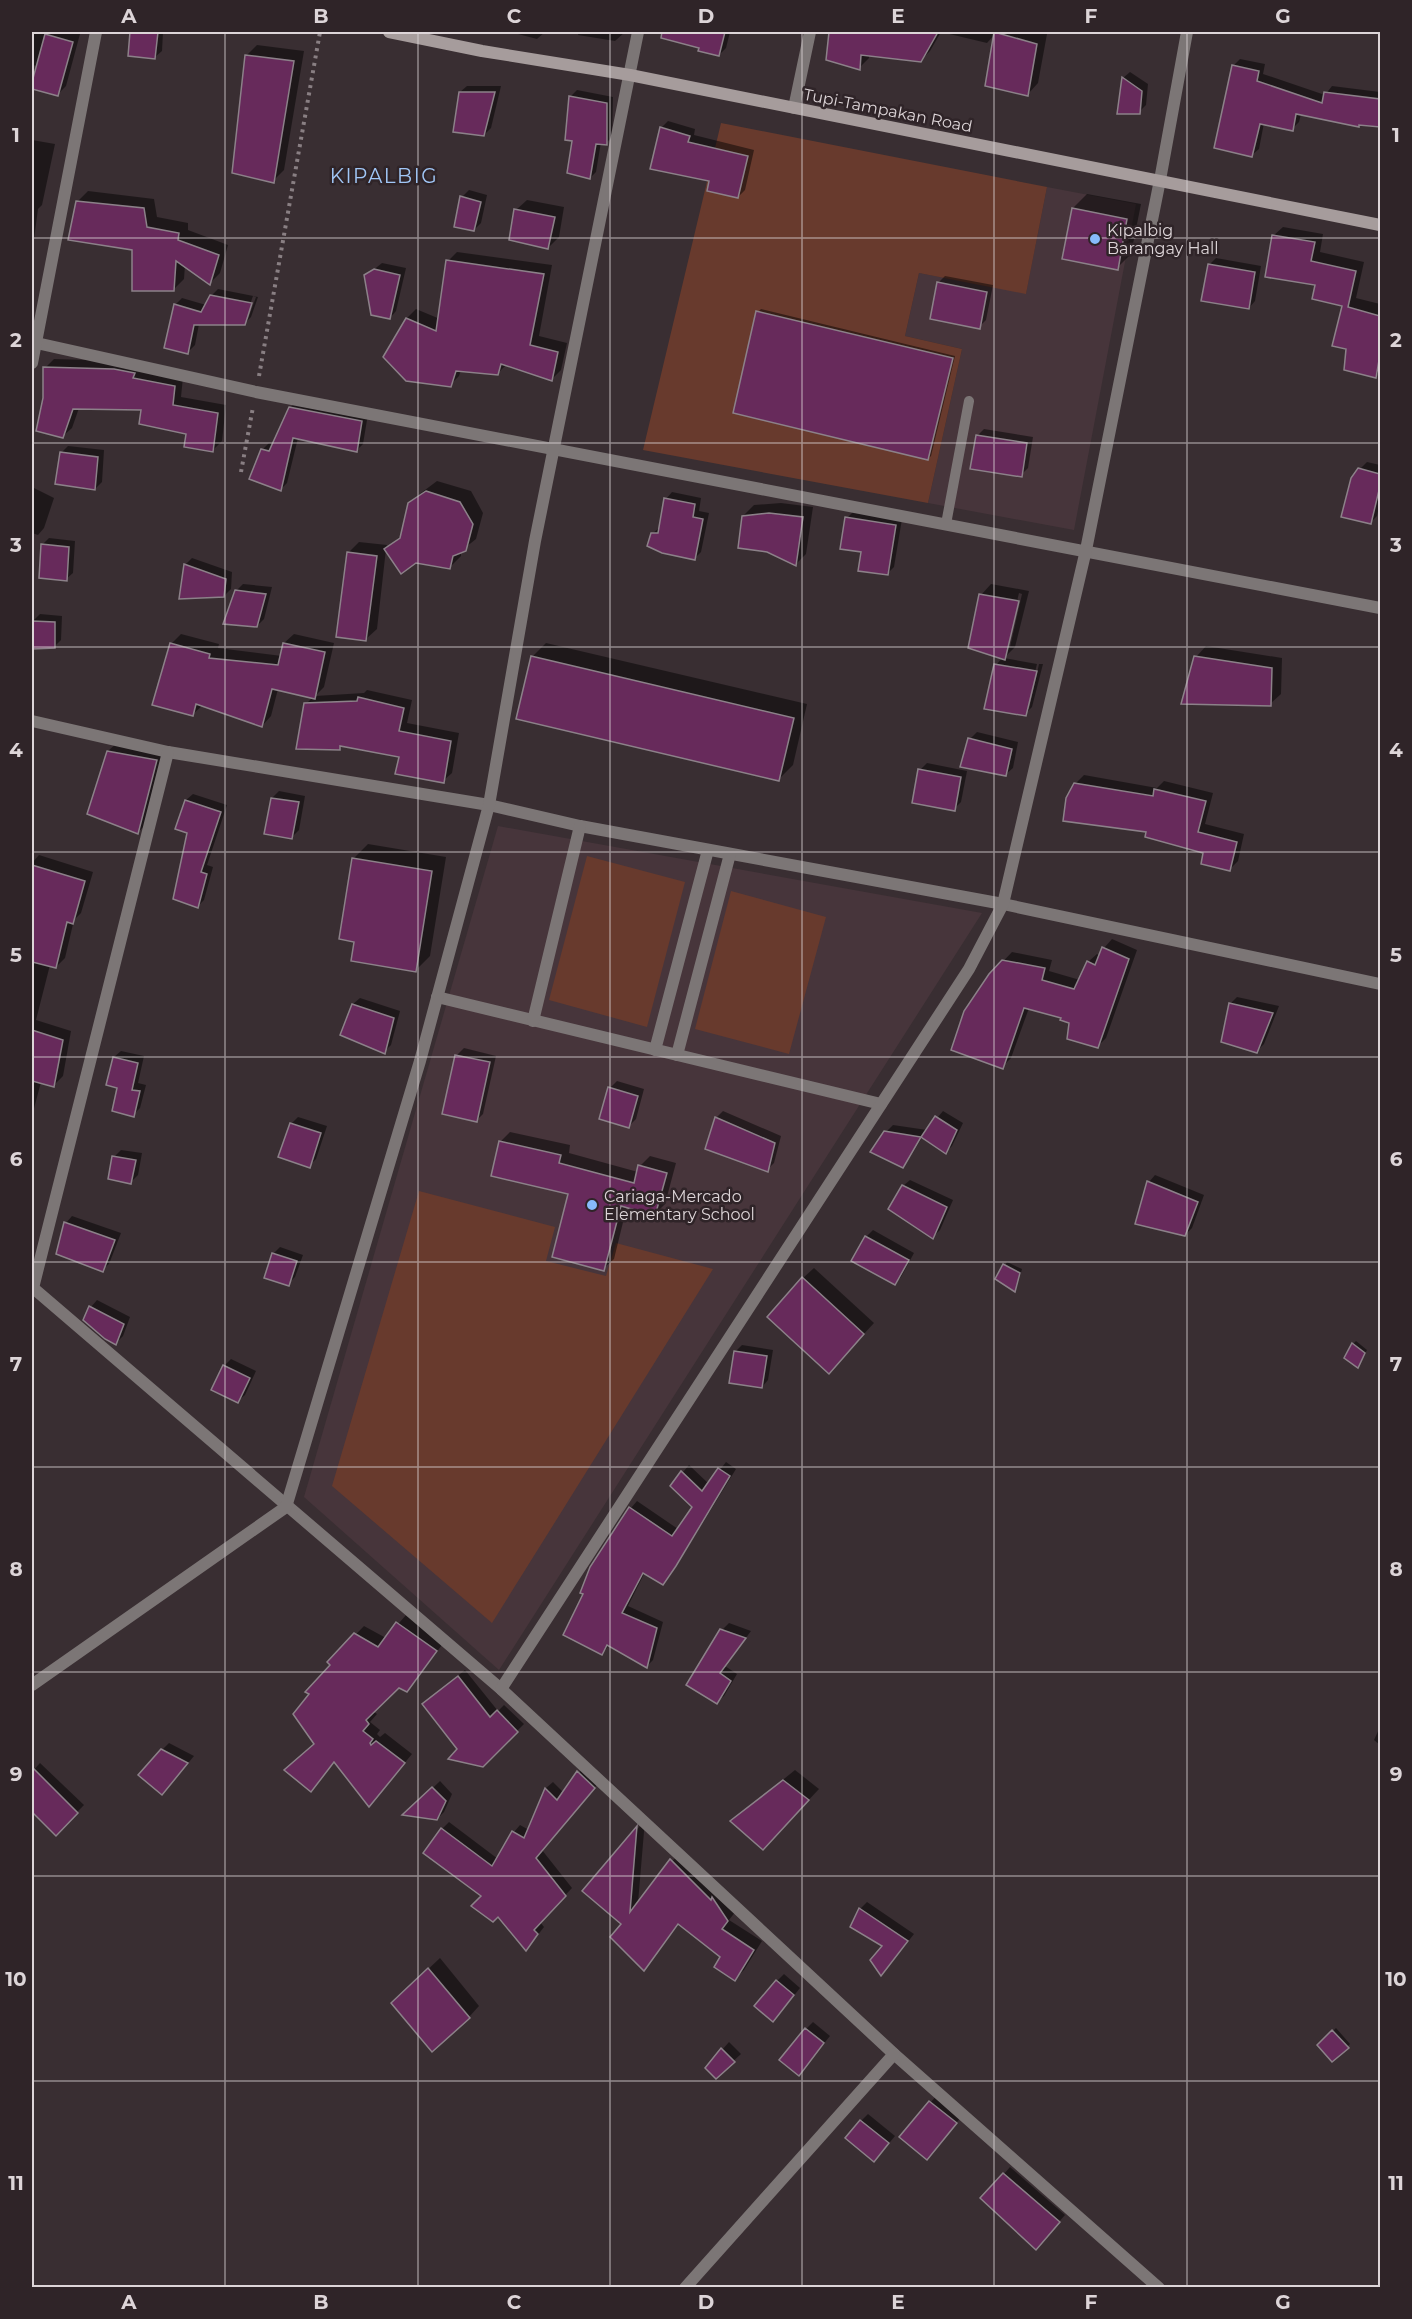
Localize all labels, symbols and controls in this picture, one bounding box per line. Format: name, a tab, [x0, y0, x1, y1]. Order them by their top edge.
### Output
text: A	[120, 4, 137, 28]
text: B	[313, 4, 329, 28]
text: C	[507, 4, 522, 28]
text: D	[698, 4, 714, 28]
text: E	[891, 4, 905, 28]
text: F	[1085, 4, 1098, 28]
text: G	[1275, 4, 1291, 28]
street label: Tupi-Tampakan Road	[802, 85, 974, 136]
text: 1	[12, 123, 20, 147]
text: 1	[1392, 123, 1400, 147]
district label: KIPALBIG	[330, 164, 438, 188]
place label: Kipalbig Barangay Hall	[1107, 221, 1219, 258]
marker: Kipalbig Barangay Hall	[1088, 232, 1102, 246]
text: 2	[10, 328, 22, 352]
text: 2	[1390, 328, 1402, 352]
text: 3	[9, 533, 22, 557]
text: 3	[1389, 533, 1402, 557]
text: 4	[9, 738, 23, 762]
text: 4	[1389, 738, 1403, 762]
text: 5	[10, 943, 22, 967]
text: 5	[1390, 943, 1402, 967]
text: 6	[10, 1147, 23, 1171]
text: 6	[1390, 1147, 1403, 1171]
place label: Cariaga-Mercado Elementary School	[604, 1187, 755, 1224]
marker: Cariaga-Mercado Elementary School	[585, 1198, 599, 1212]
text: 7	[10, 1352, 22, 1376]
text: 7	[1390, 1352, 1402, 1376]
text: 8	[9, 1557, 23, 1581]
text: 8	[1389, 1557, 1403, 1581]
text: 9	[10, 1762, 22, 1786]
text: 9	[1390, 1762, 1402, 1786]
text: 10	[5, 1967, 27, 1991]
text: 10	[1385, 1967, 1407, 1991]
text: 11	[8, 2171, 24, 2195]
text: 11	[1388, 2171, 1404, 2195]
text: A	[120, 2290, 137, 2314]
text: B	[313, 2290, 329, 2314]
text: C	[507, 2290, 522, 2314]
text: D	[698, 2290, 714, 2314]
text: E	[891, 2290, 905, 2314]
text: F	[1085, 2290, 1098, 2314]
text: G	[1275, 2290, 1291, 2314]

